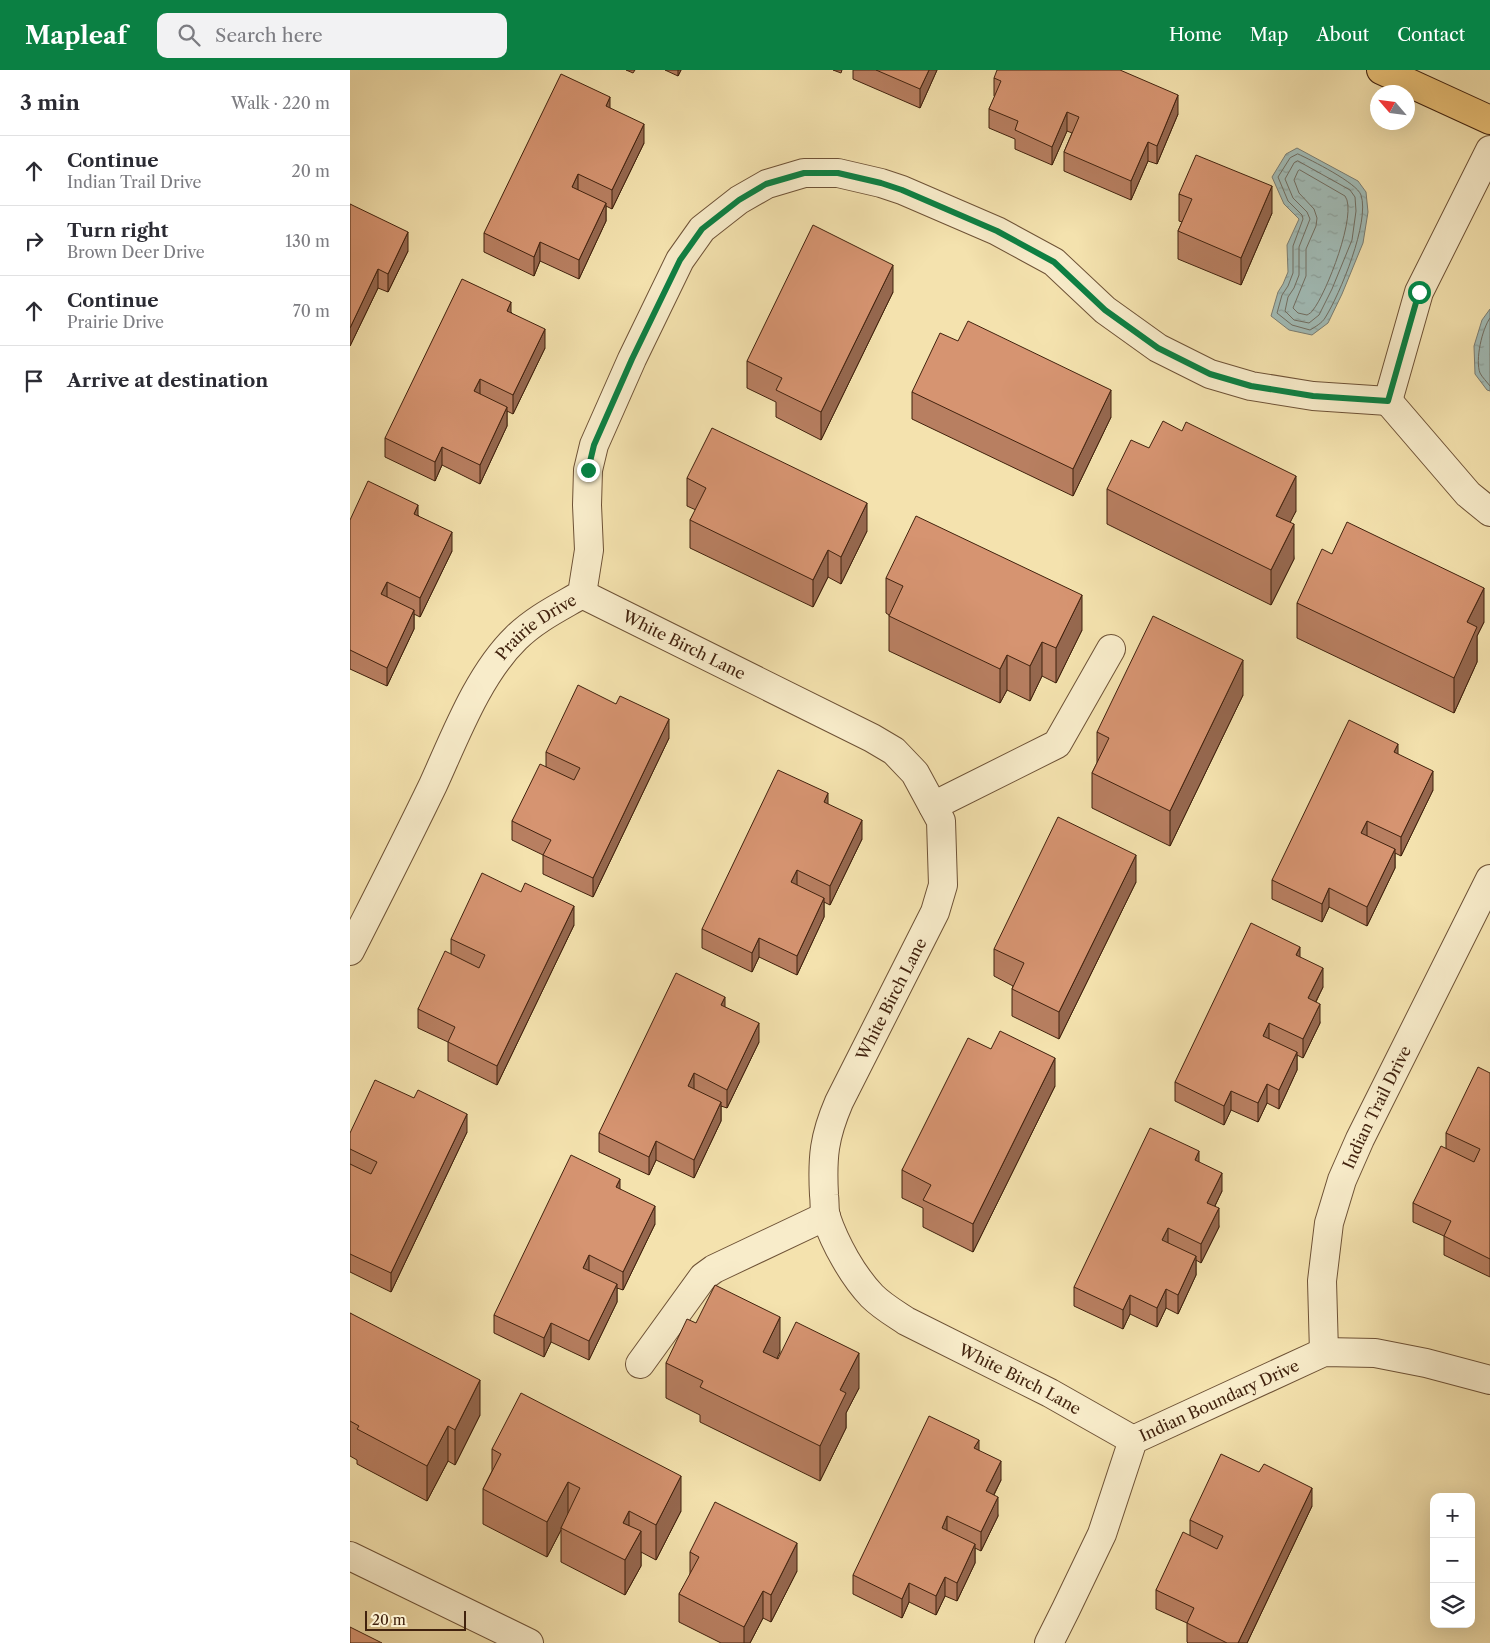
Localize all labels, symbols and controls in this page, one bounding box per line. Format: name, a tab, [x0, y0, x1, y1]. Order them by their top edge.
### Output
search box	[157, 13, 507, 58]
text: Mapleaf	[25, 21, 127, 50]
icon: search	[175, 21, 203, 49]
text: Search here	[215, 24, 323, 47]
text: Home	[1169, 24, 1222, 46]
text: Map	[1250, 24, 1288, 46]
text: About	[1316, 24, 1369, 46]
text: Contact	[1397, 24, 1465, 46]
north arrow	[1370, 85, 1415, 130]
text: 3 min	[20, 90, 80, 115]
text: Walk · 220 m	[231, 93, 330, 113]
text: Continue	[67, 149, 159, 172]
icon: ahead	[20, 157, 48, 185]
text: 20 m	[291, 161, 330, 181]
text: Indian Trail Drive	[67, 172, 202, 192]
text: Turn right	[67, 219, 168, 242]
icon: right	[20, 227, 48, 255]
text: 130 m	[285, 231, 330, 251]
text: Brown Deer Drive	[67, 242, 205, 262]
route start	[1408, 281, 1431, 304]
text: Continue	[67, 289, 159, 312]
icon: ahead	[20, 297, 48, 325]
text: 70 m	[293, 301, 330, 321]
text: Prairie Drive	[67, 312, 164, 332]
icon: arrive	[20, 367, 48, 395]
text: Arrive at destination	[67, 369, 268, 392]
route end	[577, 459, 600, 482]
street label: Prairie Drive	[491, 589, 580, 664]
street label: White Birch Lane	[618, 605, 749, 684]
street label: White Birch Lane	[851, 934, 931, 1064]
street label: Indian Trail Drive	[1338, 1042, 1415, 1172]
street label: White Birch Lane	[955, 1339, 1085, 1419]
street label: Indian Boundary Drive	[1136, 1355, 1302, 1446]
map controls	[1430, 1493, 1475, 1628]
button: +	[1430, 1493, 1475, 1538]
button: −	[1430, 1538, 1475, 1583]
button: layers	[1430, 1583, 1475, 1628]
scale bar	[365, 1608, 466, 1631]
text: 20 m	[372, 1611, 406, 1629]

